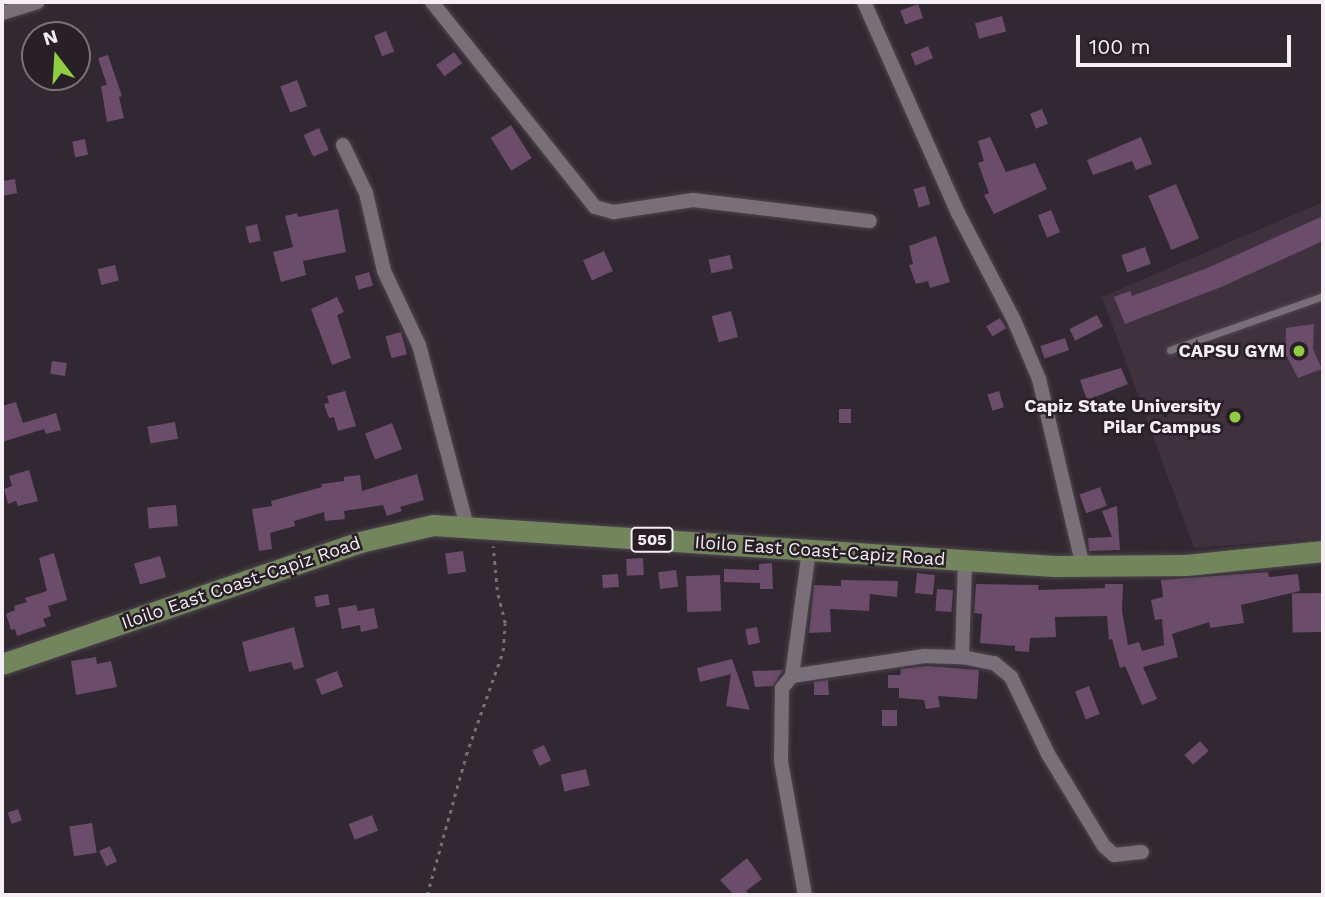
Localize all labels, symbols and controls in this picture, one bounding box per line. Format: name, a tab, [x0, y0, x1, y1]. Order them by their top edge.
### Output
north arrow	[21, 21, 91, 91]
scale bar	[1080, 21, 1295, 65]
text: N	[40, 24, 60, 50]
text: 100 m	[1089, 34, 1151, 59]
place label: CAPSU GYM	[1179, 340, 1285, 362]
marker: CAPSU GYM	[1291, 343, 1307, 359]
place label: Capiz State University Pilar Campus	[1024, 396, 1221, 438]
marker: Capiz State University Pilar Campus	[1227, 409, 1243, 425]
road number: 505	[629, 527, 675, 552]
street label: Iloilo East Coast-Capiz Road	[694, 531, 946, 571]
street label: Iloilo East Coast-Capiz Road	[119, 532, 363, 634]

